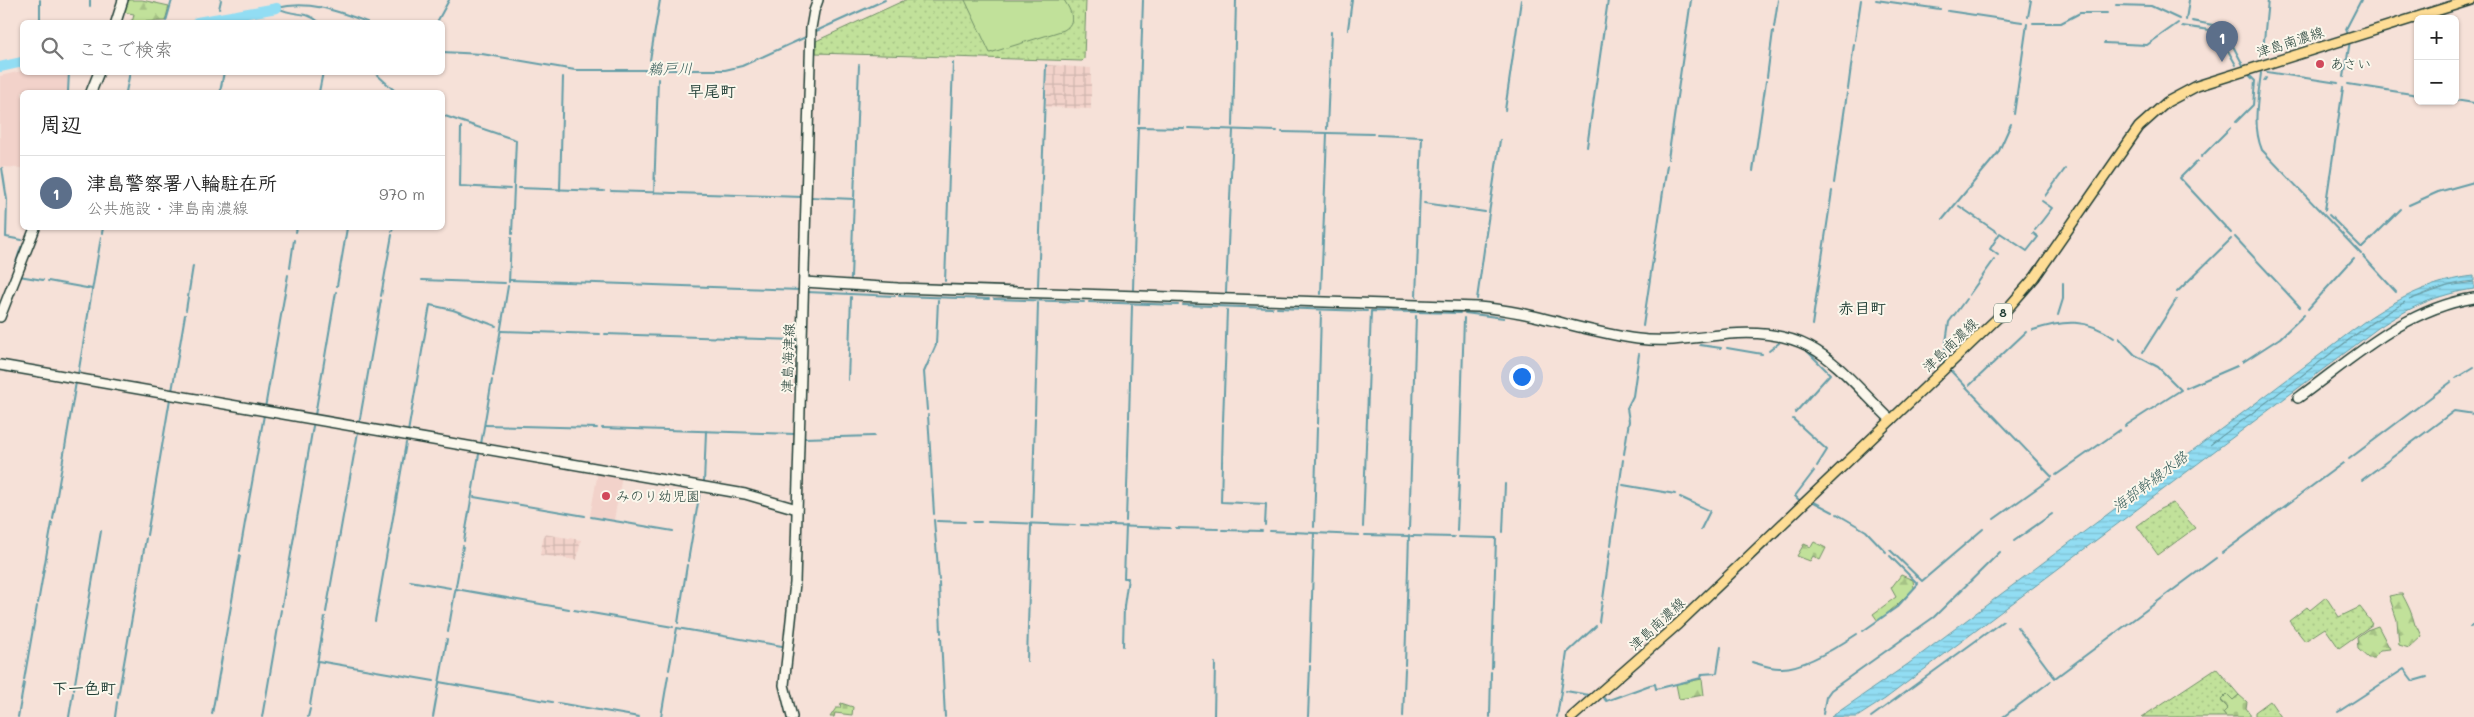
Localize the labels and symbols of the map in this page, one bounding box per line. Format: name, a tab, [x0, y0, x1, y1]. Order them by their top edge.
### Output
pin: 1	[2206, 21, 2238, 62]
street label: 津島南濃線	[2254, 22, 2326, 61]
place label: あさい	[2330, 54, 2371, 73]
water label: 鵜戸川	[647, 58, 693, 78]
marker: あさい	[2314, 58, 2326, 70]
district label: 早尾町	[688, 80, 736, 101]
district label: 赤目町	[1838, 297, 1886, 318]
road number: 8	[1994, 304, 2012, 322]
street label: 津島南濃線	[1918, 313, 1981, 376]
street label: 津島海津線	[777, 323, 798, 393]
your location	[1509, 364, 1535, 390]
water label: 海部幹線水路	[2107, 446, 2192, 516]
place label: みのり幼児園	[616, 486, 700, 505]
marker: みのり幼児園	[600, 490, 612, 502]
street label: 津島南濃線	[1625, 593, 1689, 654]
district label: 下一色町	[52, 677, 116, 698]

